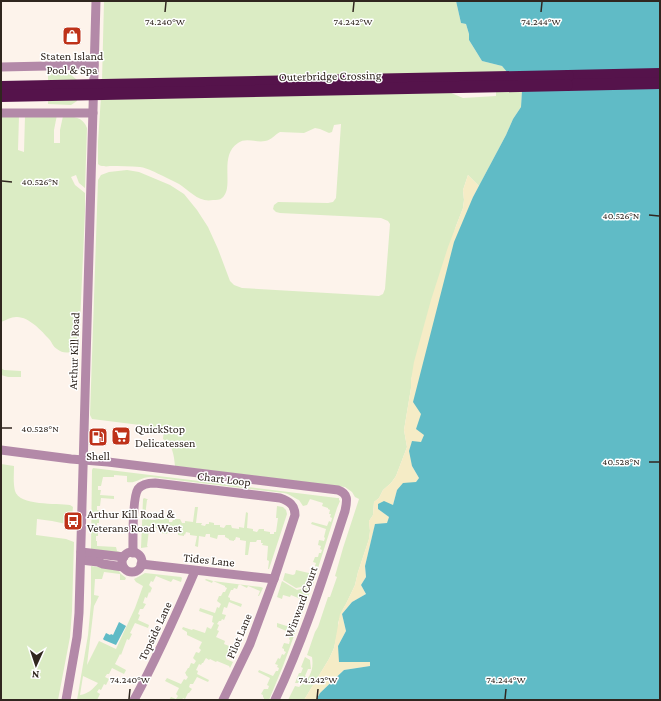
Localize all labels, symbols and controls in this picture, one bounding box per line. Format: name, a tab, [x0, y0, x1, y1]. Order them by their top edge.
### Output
text: 74.240°W	[145, 16, 186, 27]
text: 74.242°W	[334, 16, 373, 27]
text: 74.244°W	[521, 16, 561, 27]
shop icon: Staten Island Pool & Spa	[61, 25, 83, 47]
place label: Staten Island Pool & Spa	[41, 49, 104, 77]
street label: Outerbridge Crossing	[278, 68, 382, 84]
text: 40.526°N	[22, 176, 59, 187]
text: 40.526°N	[603, 210, 640, 221]
street label: Arthur Kill Road	[66, 311, 82, 390]
place label: QuickStop Delicatessen	[135, 422, 196, 450]
text: 40.528°N	[21, 423, 59, 434]
supermarket icon: QuickStop Delicatessen	[110, 425, 132, 447]
fuel station icon: Shell	[87, 426, 109, 448]
place label: Shell	[86, 449, 110, 463]
text: 40.528°N	[602, 456, 640, 467]
street label: Chart Loop	[196, 469, 252, 489]
place label: Arthur Kill Road & Veterans Road West	[87, 507, 183, 535]
bus stop icon: Arthur Kill Road & Veterans Road West	[62, 510, 84, 532]
street label: Tides Lane	[183, 550, 235, 570]
street label: Winward Court	[282, 563, 321, 640]
street label: Topside Lane	[135, 599, 175, 663]
street label: Pilot Lane	[223, 611, 255, 661]
north arrow	[16, 645, 56, 685]
text: N	[31, 669, 40, 681]
text: 74.240°W	[110, 674, 151, 685]
text: 74.242°W	[299, 674, 338, 685]
text: 74.244°W	[486, 674, 526, 685]

